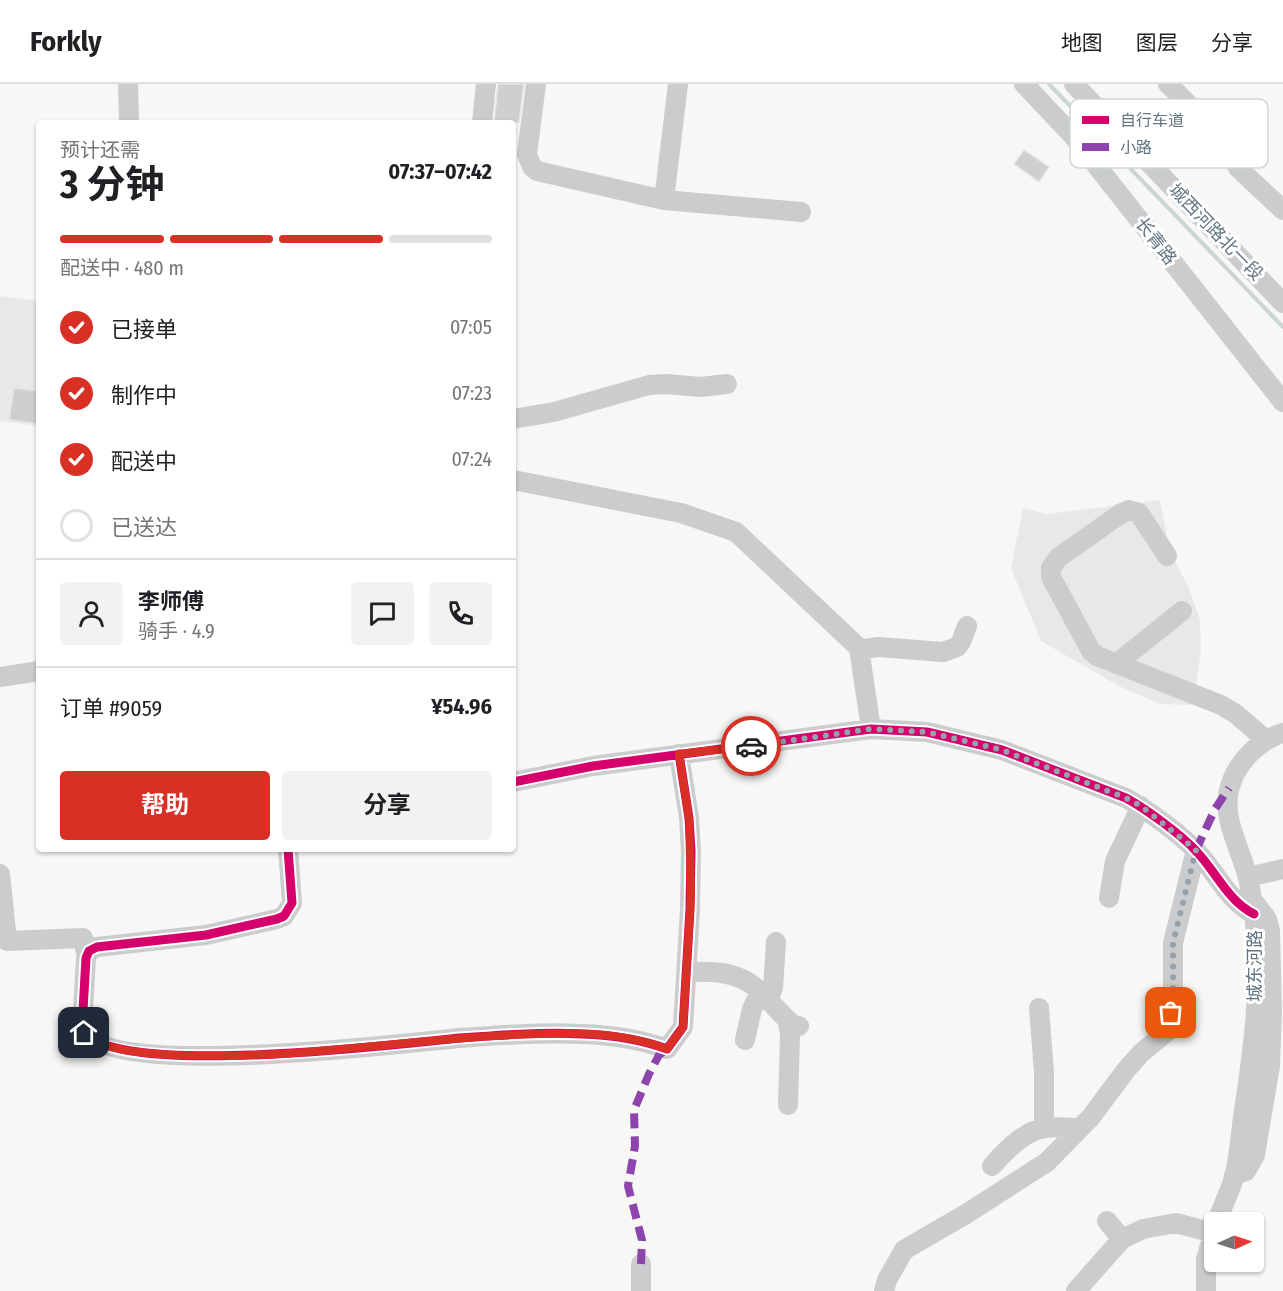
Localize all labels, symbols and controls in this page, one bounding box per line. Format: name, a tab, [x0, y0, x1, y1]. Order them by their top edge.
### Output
text: Forkly	[30, 25, 102, 58]
text: 地图	[1061, 30, 1103, 56]
text: 图层	[1136, 30, 1178, 56]
text: 分享	[1211, 30, 1253, 56]
legend	[1070, 99, 1268, 168]
text: 自行车道	[1120, 111, 1184, 130]
text: 预计还需	[60, 138, 140, 162]
text: 小路	[1120, 138, 1152, 157]
text: 07:37–07:42	[388, 158, 492, 185]
text: 3 分钟	[60, 162, 165, 208]
street label: 城西河路北一段	[1164, 179, 1268, 285]
street label: 长青路	[1131, 213, 1181, 269]
text: 配送中 · 480 m	[60, 256, 184, 280]
icon: check	[60, 311, 93, 344]
text: 07:05	[450, 315, 492, 339]
text: 已接单	[111, 316, 177, 343]
icon: check	[60, 377, 93, 410]
text: 07:23	[452, 381, 492, 405]
text: 制作中	[111, 382, 177, 409]
icon: check	[60, 443, 93, 476]
text: 07:24	[452, 447, 492, 471]
text: 配送中	[111, 448, 177, 475]
text: 已送达	[111, 514, 177, 541]
button: person	[60, 582, 123, 645]
button: chat	[351, 582, 414, 645]
button: phone	[429, 582, 492, 645]
text: 李师傅	[138, 588, 204, 615]
text: 骑手 · 4.9	[138, 619, 215, 643]
text: ¥54.96	[431, 693, 492, 720]
text: 订单 #9059	[60, 695, 162, 722]
courier	[721, 716, 781, 776]
icon: car	[735, 730, 768, 763]
button: 帮助	[60, 771, 270, 840]
button: 分享	[282, 771, 492, 840]
street label: 城东河路	[1244, 930, 1266, 1002]
pin	[1145, 987, 1196, 1038]
icon: bag	[1154, 996, 1187, 1029]
pin	[58, 1007, 109, 1058]
icon: home	[67, 1016, 100, 1049]
north arrow	[1204, 1212, 1264, 1272]
map controls	[1204, 1212, 1264, 1272]

